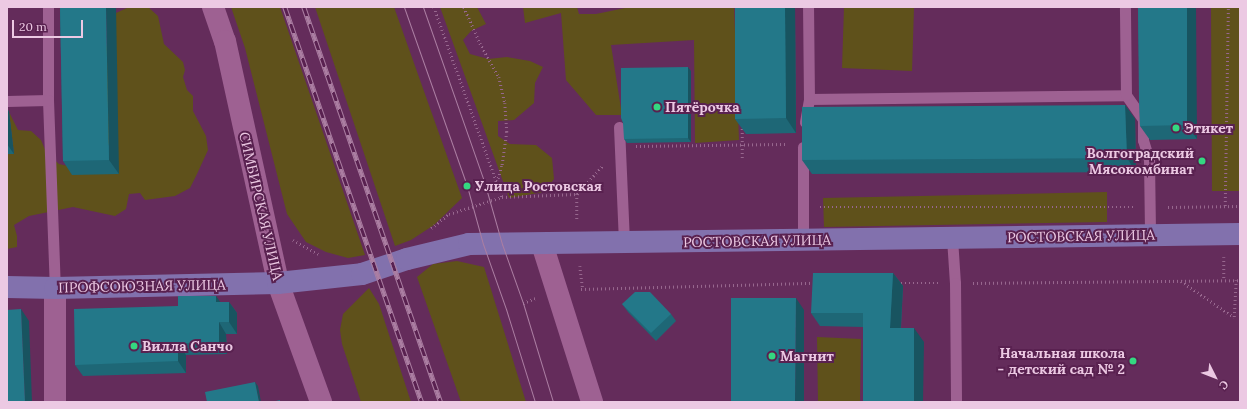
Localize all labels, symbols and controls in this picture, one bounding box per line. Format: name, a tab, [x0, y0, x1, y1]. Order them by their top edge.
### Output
scale bar	[14, 12, 85, 38]
text: 20 m	[19, 19, 47, 34]
place label: Пятёрочка	[665, 99, 740, 115]
marker: Пятёрочка	[652, 102, 662, 112]
place label: Этикет	[1184, 120, 1233, 136]
marker: Этикет	[1171, 123, 1181, 133]
street label: СИМБИРСКАЯ УЛИЦА	[236, 130, 286, 282]
place label: Волгоградский Мясокомбинат	[1087, 145, 1194, 178]
marker: Волгоградский Мясокомбинат	[1197, 156, 1207, 166]
place label: Улица Ростовская	[475, 178, 602, 194]
marker: Улица Ростовская	[462, 181, 472, 191]
street label: РОСТОВСКАЯ УЛИЦА	[1007, 226, 1155, 246]
street label: РОСТОВСКАЯ УЛИЦА	[683, 231, 831, 251]
street label: ПРОФСОЮЗНАЯ УЛИЦА	[58, 276, 226, 296]
place label: Вилла Санчо	[142, 338, 233, 354]
marker: Вилла Санчо	[129, 341, 139, 351]
place label: Начальная школа - детский сад № 2	[998, 345, 1125, 378]
place label: Магнит	[780, 348, 834, 364]
marker: Магнит	[767, 351, 777, 361]
marker: Начальная школа - детский сад № 2	[1128, 356, 1138, 366]
north arrow	[1195, 357, 1235, 397]
text: С	[1216, 378, 1232, 393]

